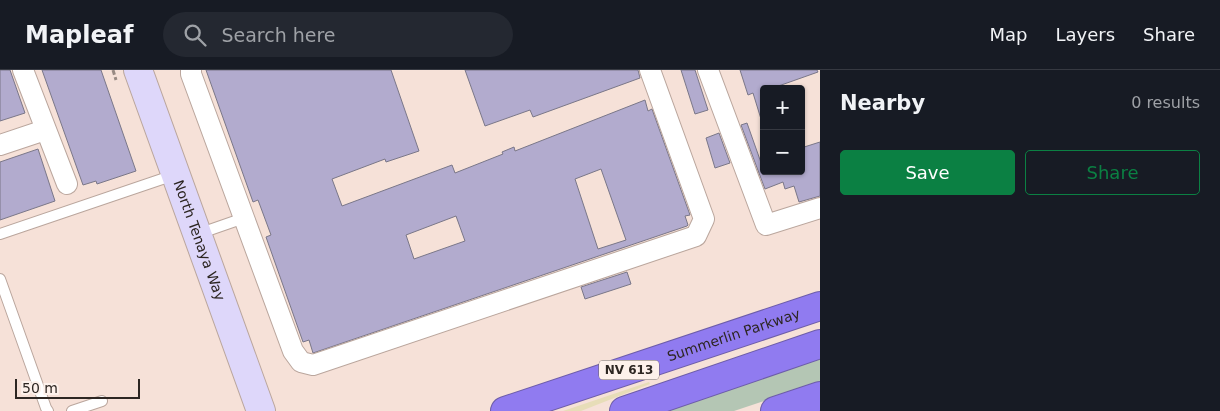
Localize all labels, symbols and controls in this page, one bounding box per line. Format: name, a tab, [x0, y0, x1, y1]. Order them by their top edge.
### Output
search box	[163, 12, 513, 57]
text: Mapleaf	[25, 21, 133, 49]
icon: search	[181, 21, 209, 49]
text: Search here	[221, 24, 336, 46]
text: Map	[989, 24, 1027, 45]
text: Layers	[1055, 24, 1115, 45]
text: Share	[1143, 24, 1195, 45]
map controls	[760, 85, 805, 175]
button: +	[760, 85, 805, 130]
text: Nearby	[840, 91, 925, 115]
text: 0 results	[1131, 93, 1200, 112]
button: −	[760, 130, 805, 175]
button: Save	[840, 150, 1015, 195]
button: Share	[1025, 150, 1200, 195]
street label: North Tenaya Way	[170, 178, 229, 303]
street label: Summerlin Parkway	[665, 305, 802, 364]
road number: NV 613	[599, 360, 659, 380]
scale bar	[15, 376, 140, 399]
text: 50 m	[22, 380, 58, 396]

